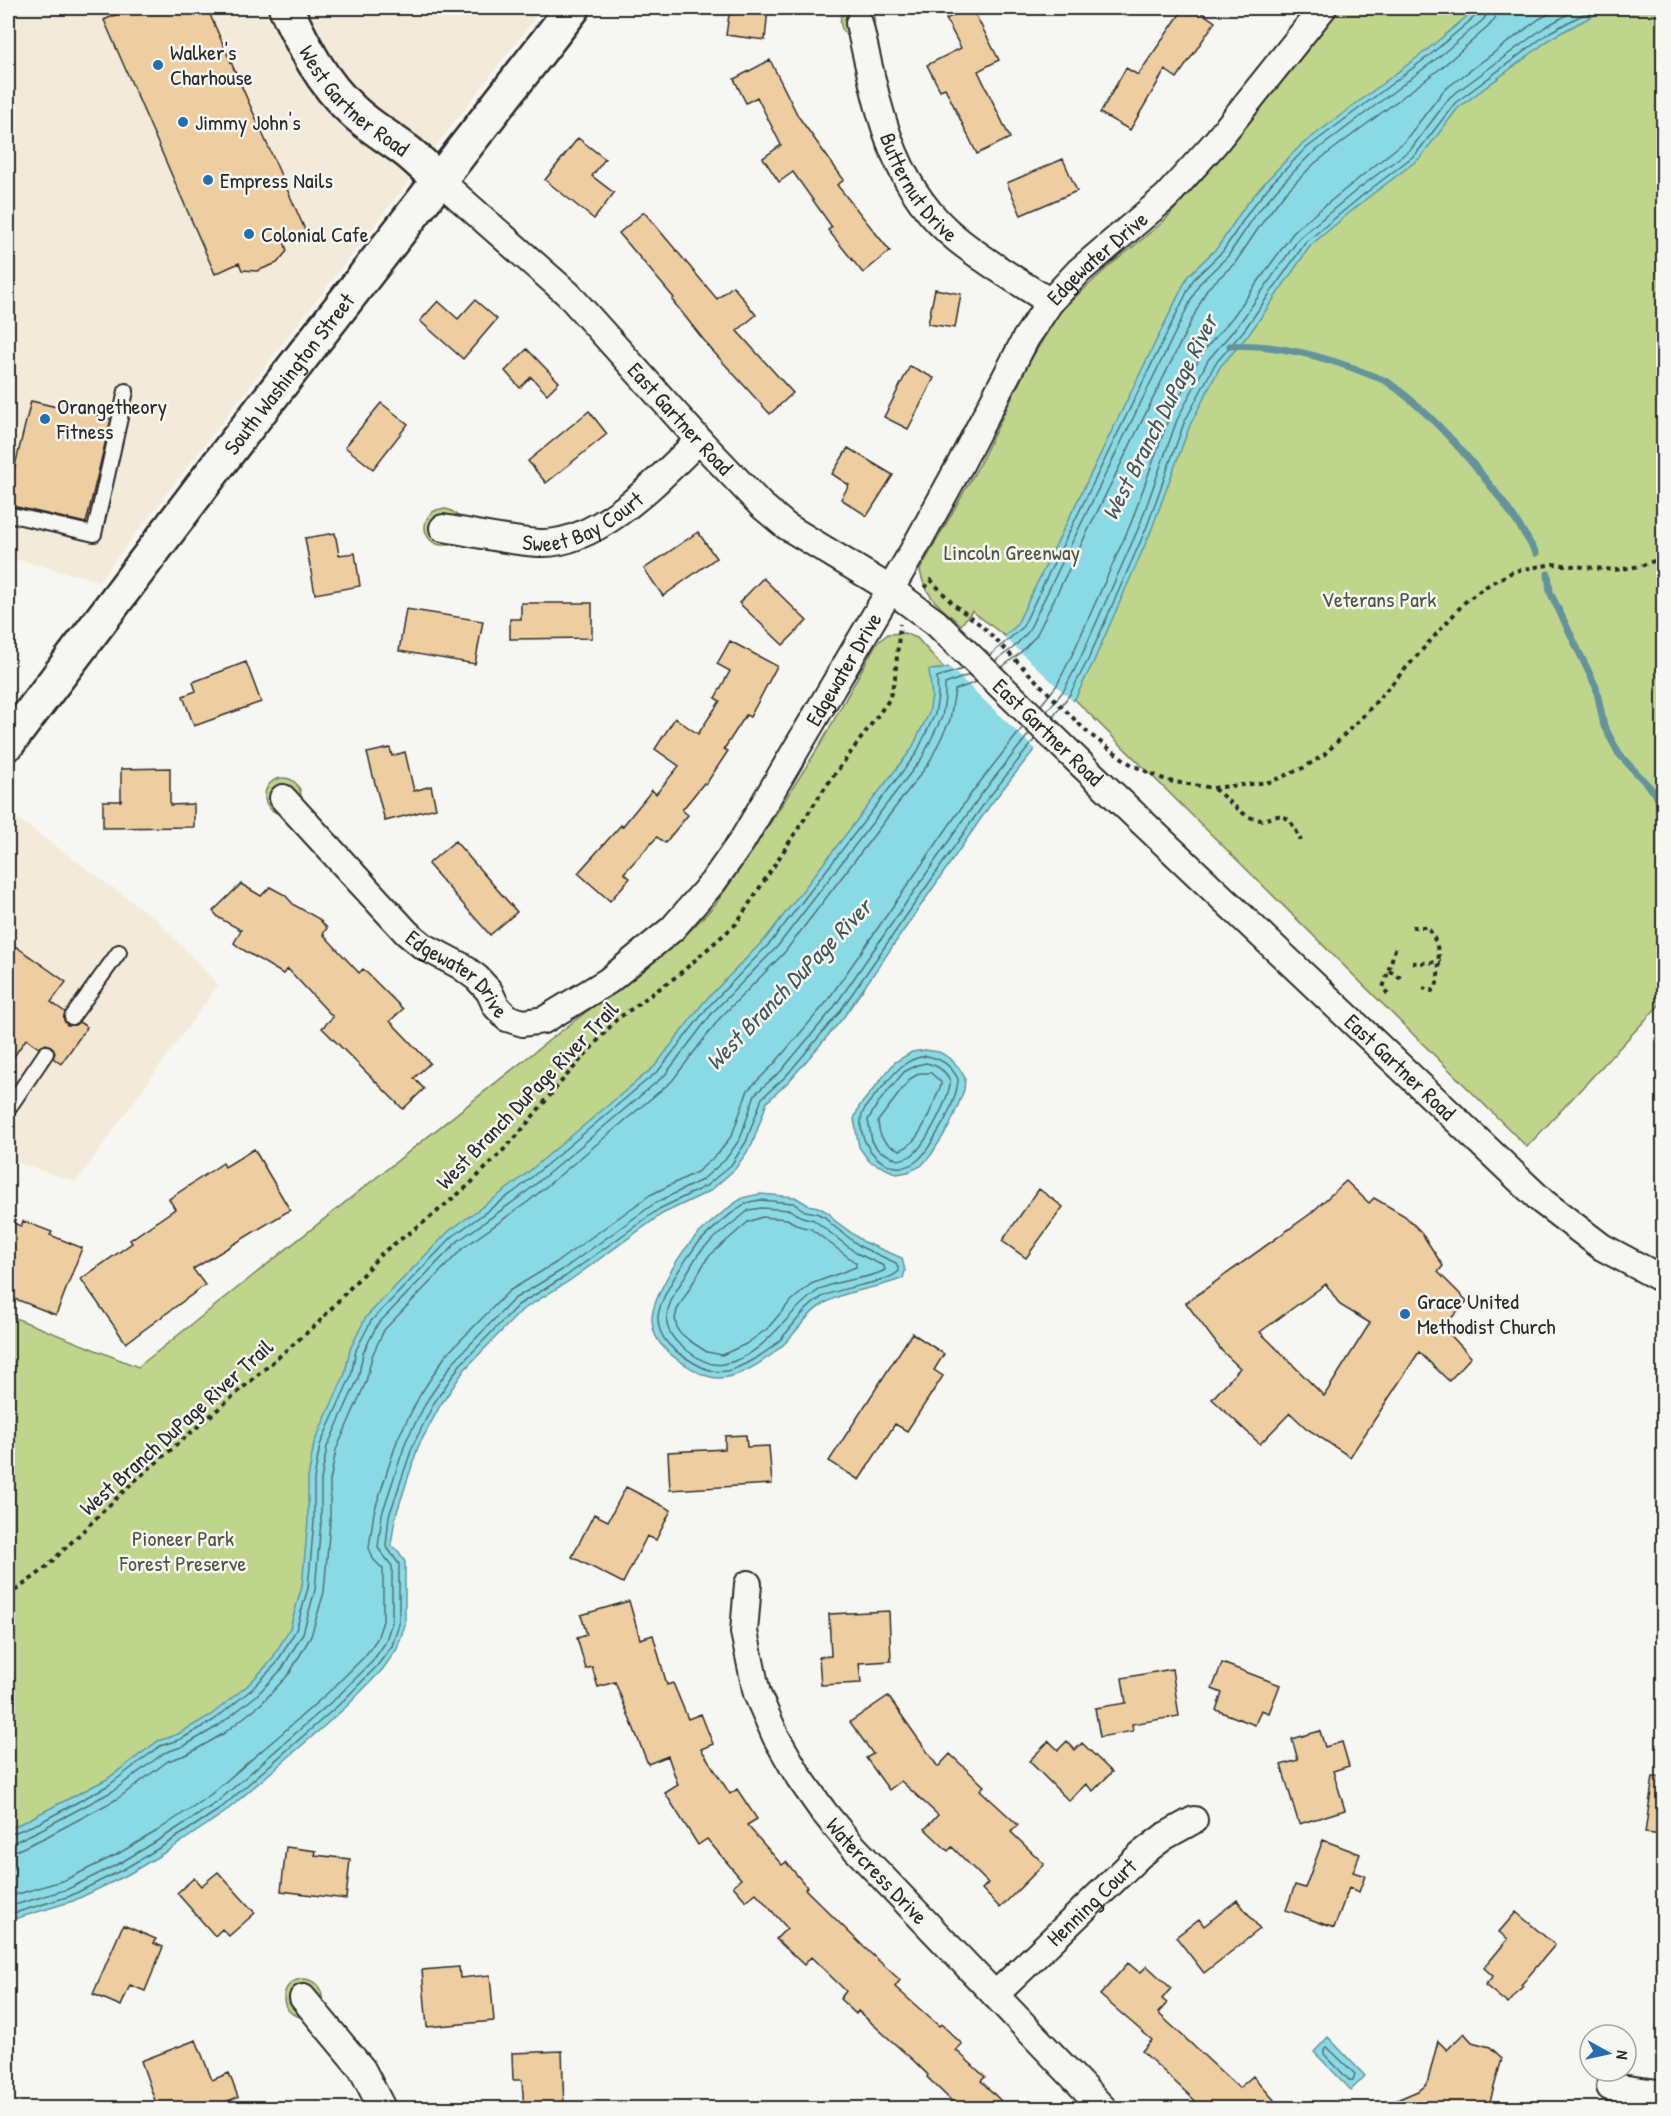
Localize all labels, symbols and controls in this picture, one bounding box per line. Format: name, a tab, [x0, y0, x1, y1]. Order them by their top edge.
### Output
place label: Walker's Charhouse	[170, 37, 253, 92]
street label: West Gartner Road	[292, 40, 416, 163]
marker: Walker's Charhouse	[151, 58, 165, 72]
place label: Jimmy John's	[195, 107, 301, 137]
marker: Jimmy John's	[176, 115, 190, 129]
street label: Butternut Drive	[873, 129, 965, 249]
place label: Empress Nails	[220, 165, 333, 195]
marker: Empress Nails	[201, 173, 215, 187]
street label: Edgewater Drive	[1040, 204, 1154, 311]
place label: Colonial Cafe	[261, 219, 369, 249]
marker: Colonial Cafe	[242, 227, 256, 241]
street label: South Washington Street	[217, 286, 361, 461]
water label: West Branch DuPage River	[1093, 306, 1227, 526]
street label: East Gartner Road	[621, 356, 740, 482]
place label: Orangetheory Fitness	[56, 391, 167, 446]
marker: Orangetheory Fitness	[38, 412, 52, 426]
street label: Sweet Bay Court	[521, 484, 650, 558]
park label: Lincoln Greenway	[944, 537, 1080, 567]
park label: Veterans Park	[1322, 584, 1436, 614]
street label: Edgewater Drive	[798, 606, 889, 731]
street label: East Gartner Road	[986, 671, 1110, 793]
water label: West Branch DuPage River	[698, 890, 881, 1077]
street label: Edgewater Drive	[399, 923, 515, 1025]
street label: West Branch DuPage River Trail	[429, 994, 625, 1196]
street label: East Gartner Road	[1338, 1007, 1463, 1127]
place label: Grace United Methodist Church	[1417, 1286, 1555, 1341]
marker: Grace United Methodist Church	[1398, 1307, 1412, 1321]
street label: West Branch DuPage River Trail	[73, 1332, 279, 1522]
park label: Pioneer Park Forest Preserve	[119, 1523, 246, 1578]
street label: Watercress Drive	[819, 1811, 935, 1931]
street label: Henning Court	[1040, 1851, 1143, 1952]
north arrow	[1578, 2023, 1638, 2083]
text: N	[1611, 2049, 1634, 2061]

